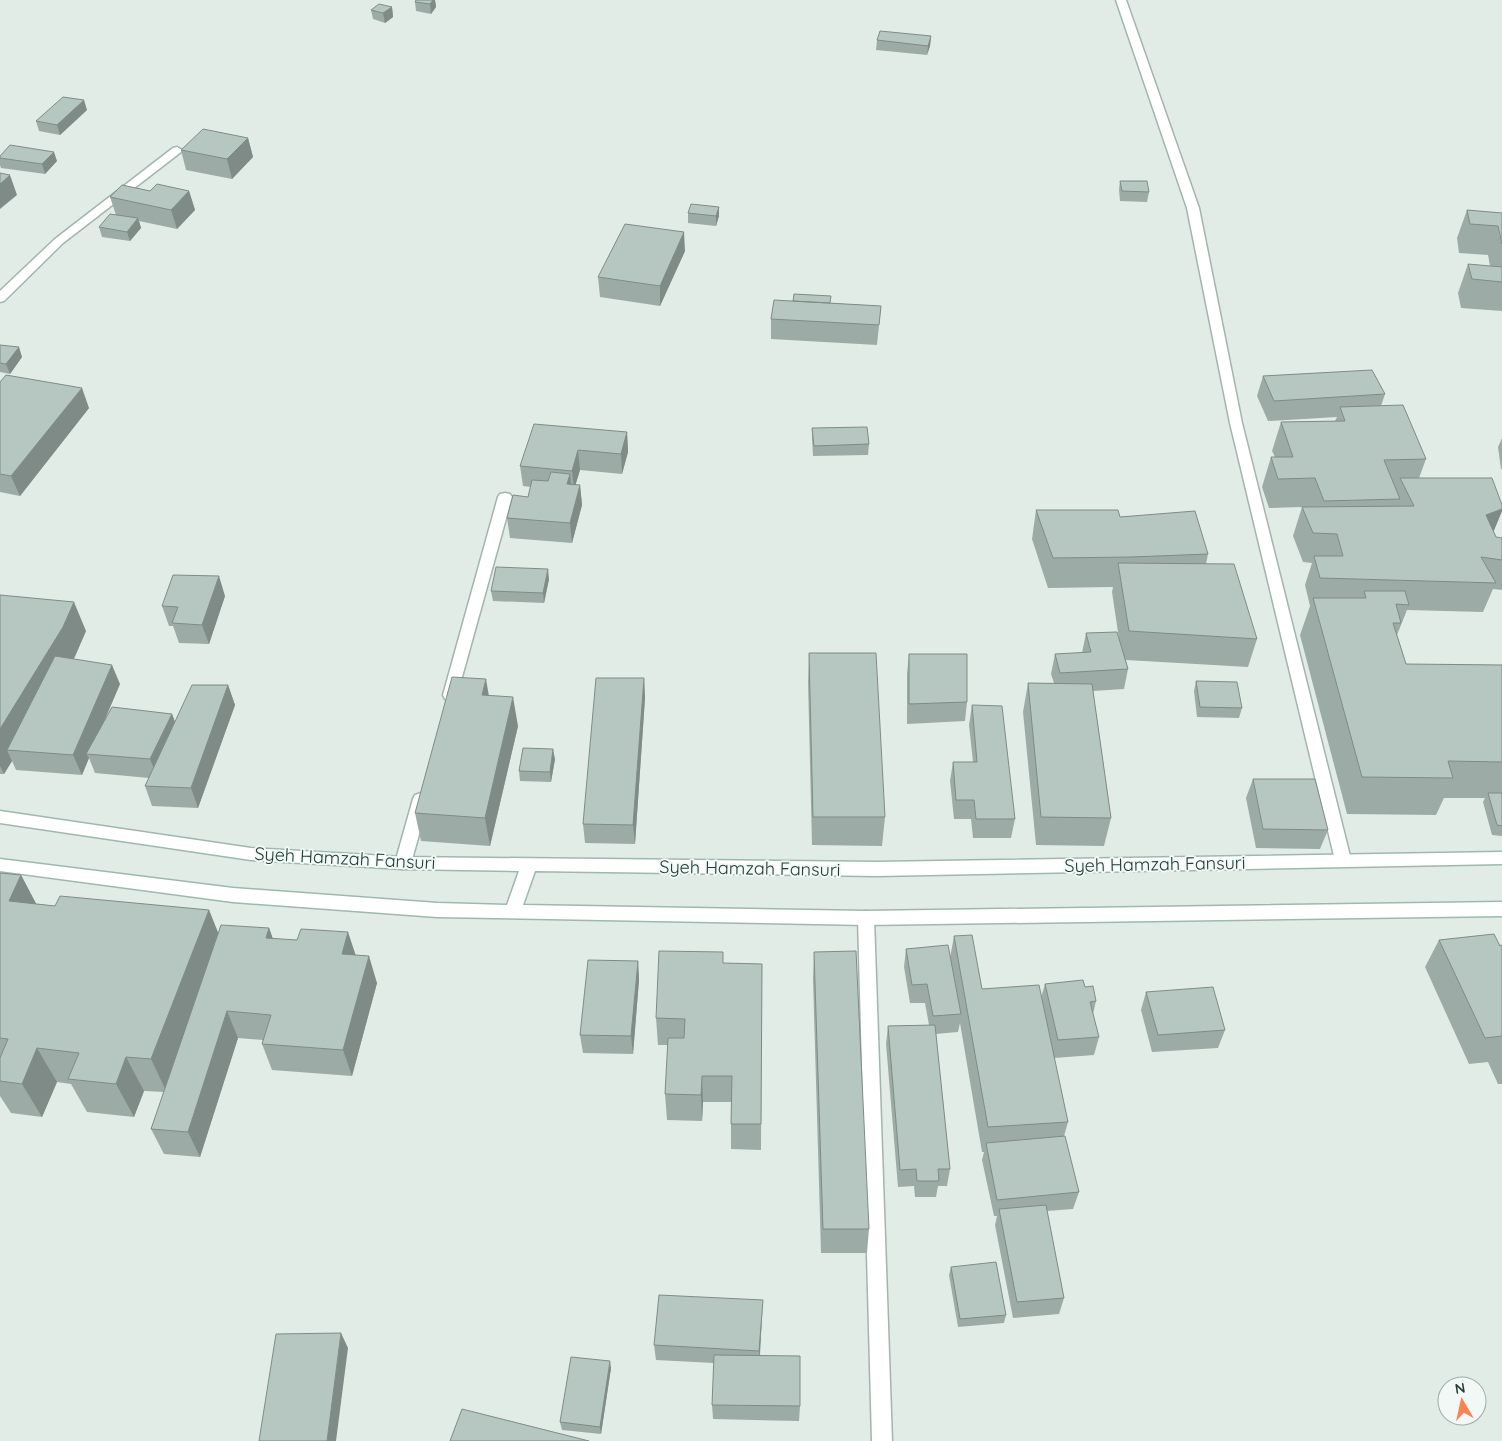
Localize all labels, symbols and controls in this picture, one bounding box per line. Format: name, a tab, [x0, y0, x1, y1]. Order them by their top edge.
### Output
street label: Syeh Hamzah Fansuri	[254, 842, 436, 874]
street label: Syeh Hamzah Fansuri	[1064, 851, 1246, 877]
street label: Syeh Hamzah Fansuri	[659, 855, 841, 881]
north arrow	[1437, 1376, 1487, 1426]
text: N	[1453, 1378, 1466, 1398]

